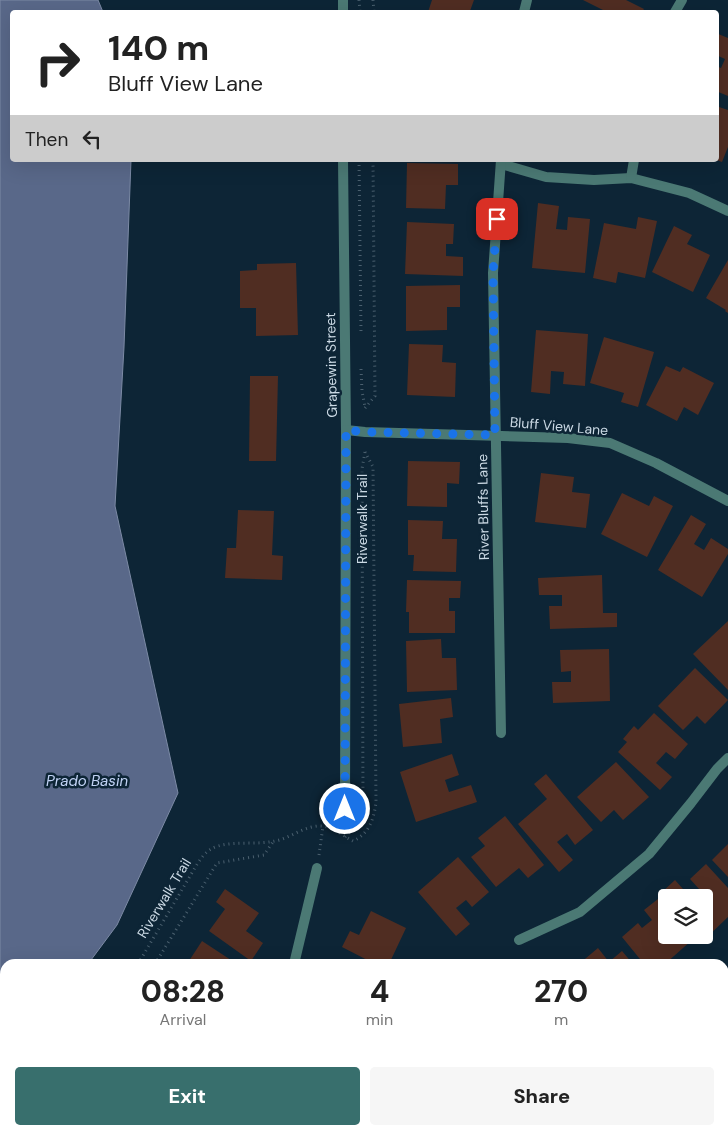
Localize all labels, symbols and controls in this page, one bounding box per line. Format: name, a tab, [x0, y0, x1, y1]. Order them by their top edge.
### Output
text: 140 m	[108, 25, 209, 71]
icon: right	[25, 30, 90, 95]
text: Bluff View Lane	[108, 69, 263, 98]
icon: left	[78, 125, 106, 153]
text: Then	[25, 127, 68, 152]
pin	[476, 198, 518, 240]
icon: arrive	[483, 205, 511, 233]
street label: Grapewin Street	[321, 312, 341, 418]
street label: Bluff View Lane	[509, 413, 609, 439]
street label: River Bluffs Lane	[473, 454, 493, 560]
street label: Riverwalk Trail	[353, 474, 371, 564]
water label: Prado Basin	[46, 771, 129, 791]
position arrow	[318, 782, 370, 834]
street label: Riverwalk Trail	[133, 855, 195, 941]
map controls	[658, 889, 713, 944]
button: layers	[658, 889, 713, 944]
text: 08:28	[141, 972, 225, 1011]
text: 4	[370, 972, 389, 1011]
text: 270	[534, 972, 588, 1011]
text: Arrival	[160, 1009, 206, 1030]
text: min	[366, 1009, 393, 1030]
text: m	[554, 1009, 568, 1030]
button: Exit	[15, 1067, 360, 1125]
button: Share	[370, 1067, 714, 1125]

